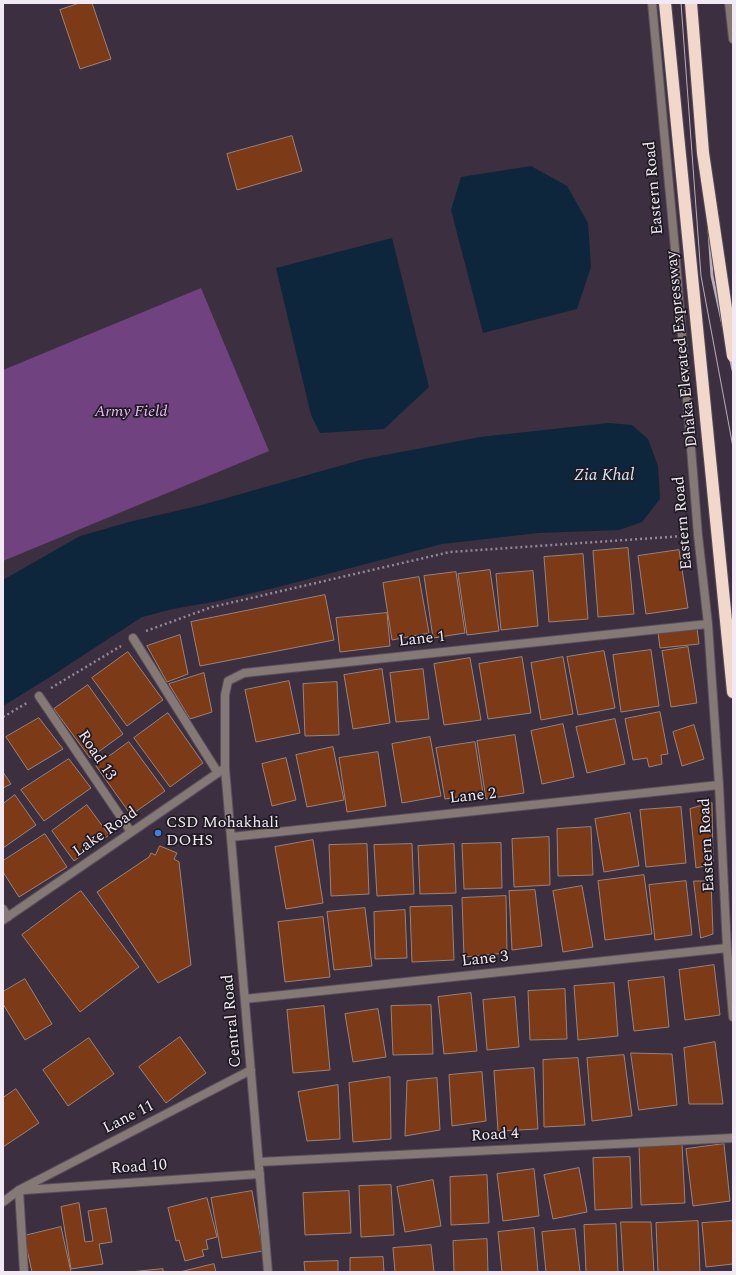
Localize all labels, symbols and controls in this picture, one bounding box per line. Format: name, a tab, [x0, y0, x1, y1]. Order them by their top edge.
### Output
street label: Eastern Road	[641, 140, 669, 236]
street label: Dhaka Elevated Expressway	[663, 250, 703, 448]
park label: Army Field	[94, 403, 168, 423]
water label: Zia Khal	[574, 467, 634, 487]
street label: Eastern Road	[670, 475, 698, 571]
street label: Lane 1	[398, 628, 446, 652]
street label: Road 13	[72, 727, 120, 785]
street label: Lane 2	[449, 785, 497, 809]
street label: Eastern Road	[696, 797, 720, 893]
street label: Lake Road	[70, 804, 142, 862]
place label: CSD Mohakhali DOHS	[166, 814, 279, 852]
marker: CSD Mohakhali DOHS	[153, 828, 163, 838]
street label: Lane 3	[461, 948, 509, 972]
street label: Central Road	[219, 974, 247, 1068]
street label: Lane 11	[100, 1097, 158, 1139]
street label: Road 4	[470, 1125, 520, 1147]
street label: Road 10	[110, 1156, 168, 1180]

